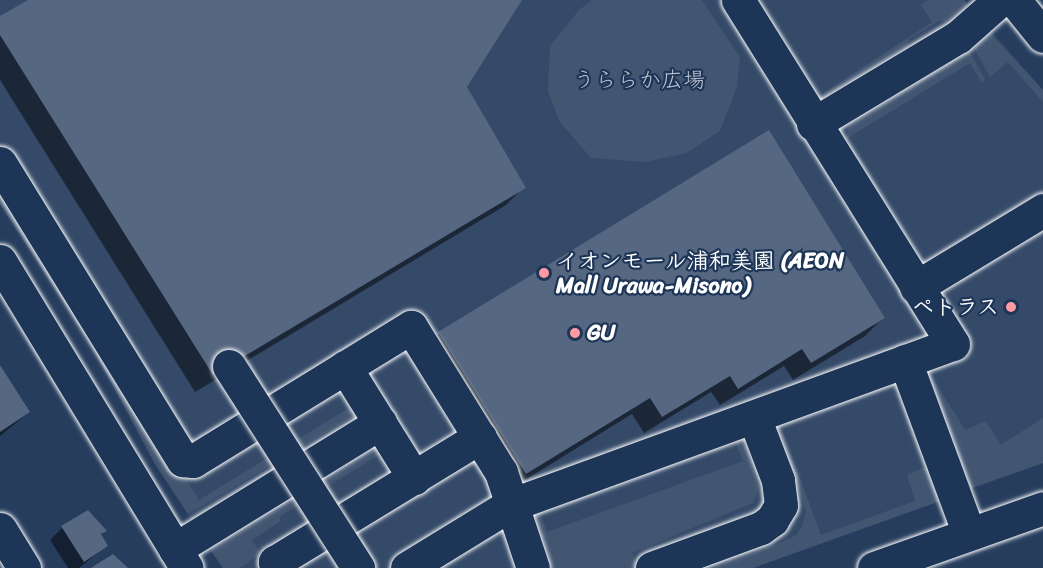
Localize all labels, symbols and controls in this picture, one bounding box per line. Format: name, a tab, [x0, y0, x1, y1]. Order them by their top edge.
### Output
park label: うららか広場	[573, 67, 705, 93]
place label: イオンモール浦和美園 (AEON Mall Urawa-Misono)	[556, 247, 846, 298]
marker: イオンモール浦和美園 (AEON Mall Urawa-Misono)	[537, 266, 551, 280]
place label: ペトラス	[911, 294, 999, 320]
marker: ペトラス	[1004, 300, 1018, 314]
place label: GU	[587, 320, 615, 346]
marker: GU	[568, 326, 582, 340]

